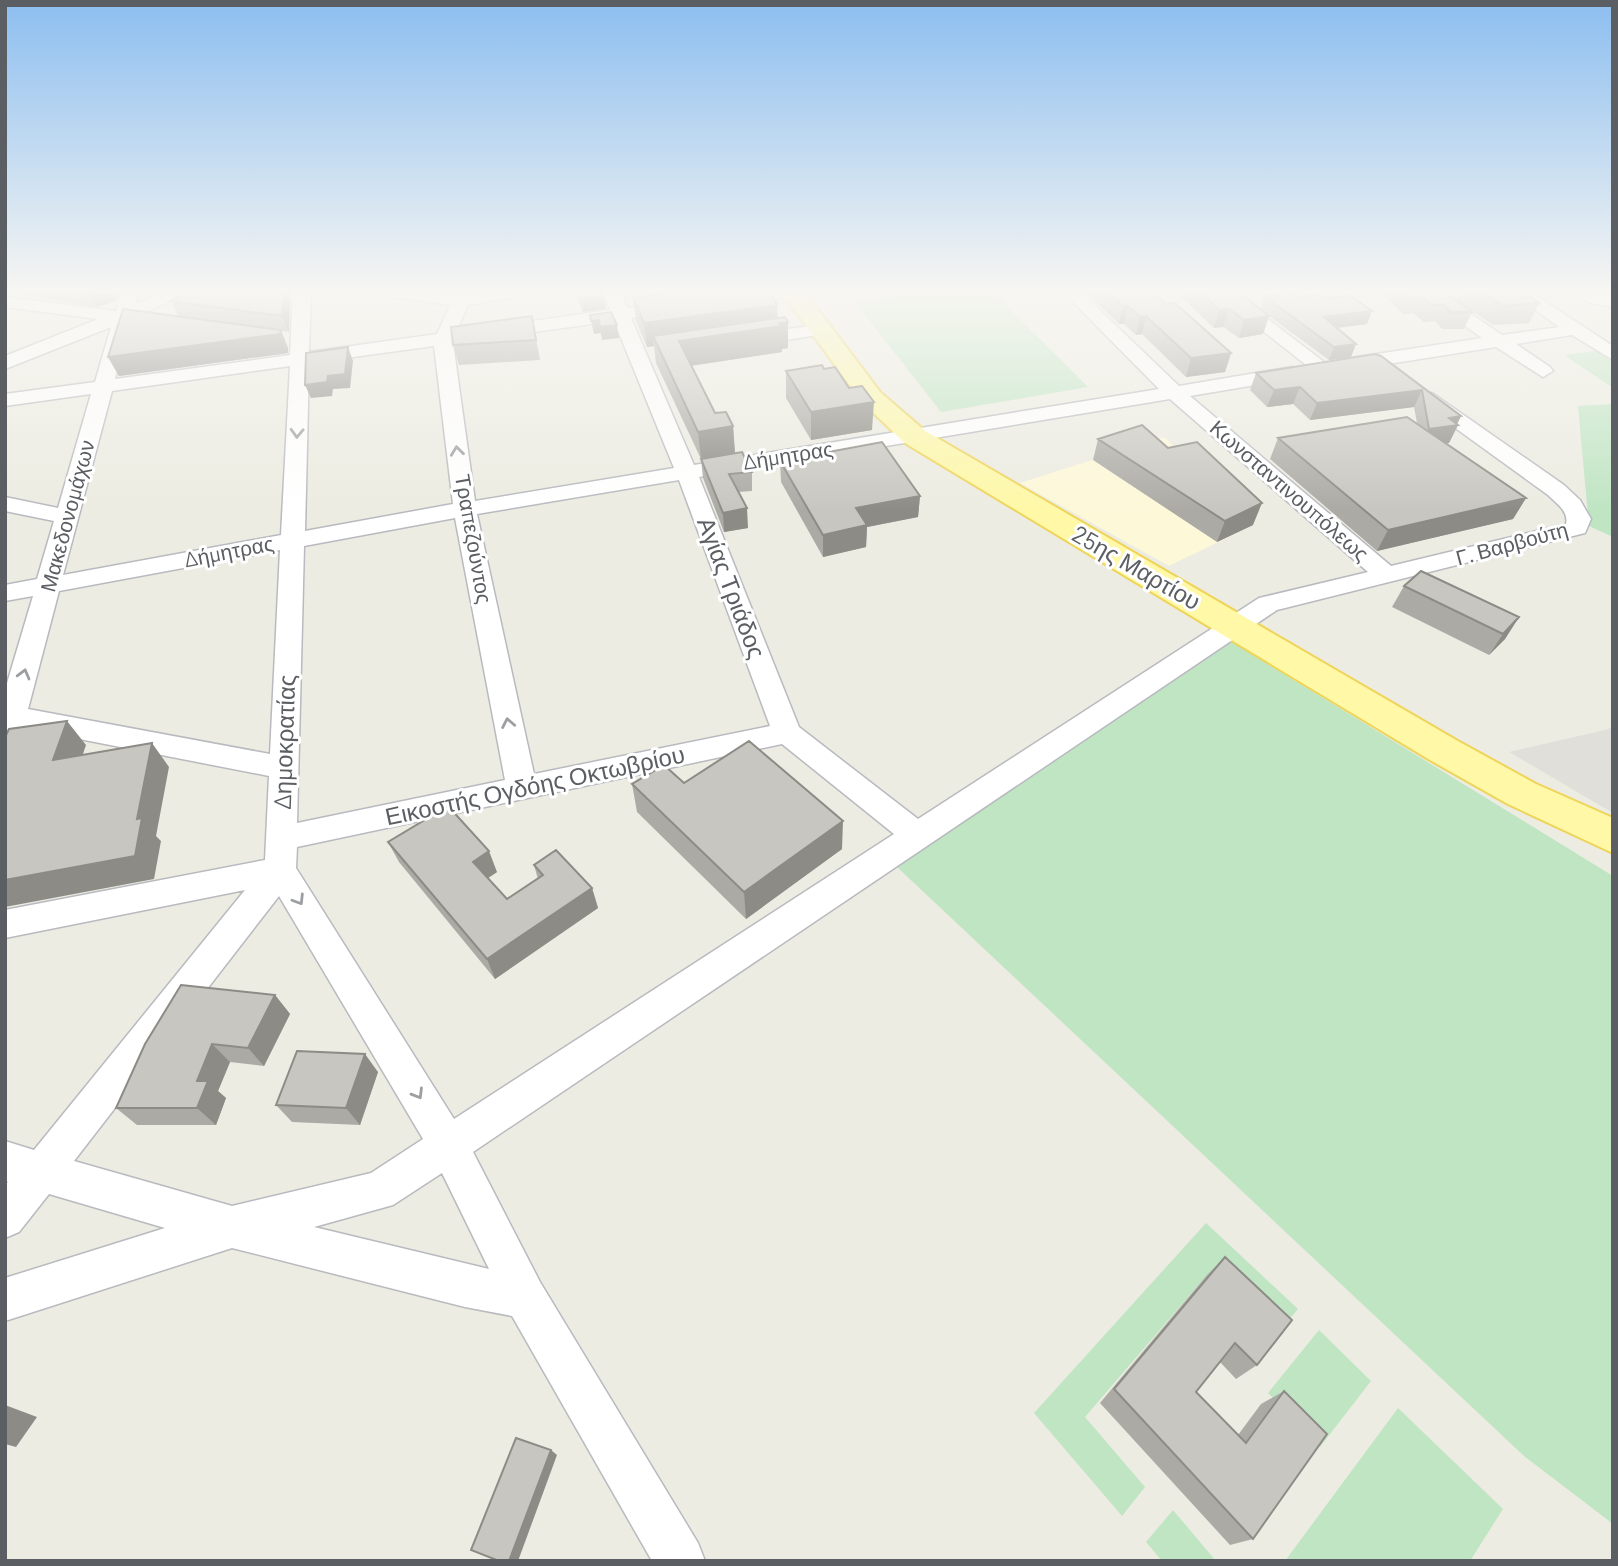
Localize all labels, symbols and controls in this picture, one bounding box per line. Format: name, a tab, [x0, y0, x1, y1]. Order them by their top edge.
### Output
street label: Κωνσταντινουπόλεως	[1206, 414, 1374, 566]
one-way arrow	[289, 428, 304, 439]
street label: Δήμητρας	[741, 435, 835, 474]
street label: Μακεδονομάχων	[34, 437, 99, 594]
one-way arrow	[450, 445, 465, 457]
street label: Τραπεζούντος	[451, 472, 498, 605]
street label: Αγίας Τριάδος	[692, 513, 773, 662]
street label: Γ. Βαρβούτη	[1453, 516, 1570, 569]
street label: 25ης Μαρτίου	[1067, 518, 1206, 615]
street label: Δήμητρας	[182, 530, 276, 571]
one-way arrow	[16, 669, 30, 681]
street label: Δημοκρατίας	[267, 674, 300, 810]
one-way arrow	[501, 717, 516, 729]
street label: Εικοστής Ογδόης Οκτωβρίου	[382, 739, 687, 830]
one-way arrow	[291, 892, 304, 905]
one-way arrow	[409, 1086, 422, 1099]

